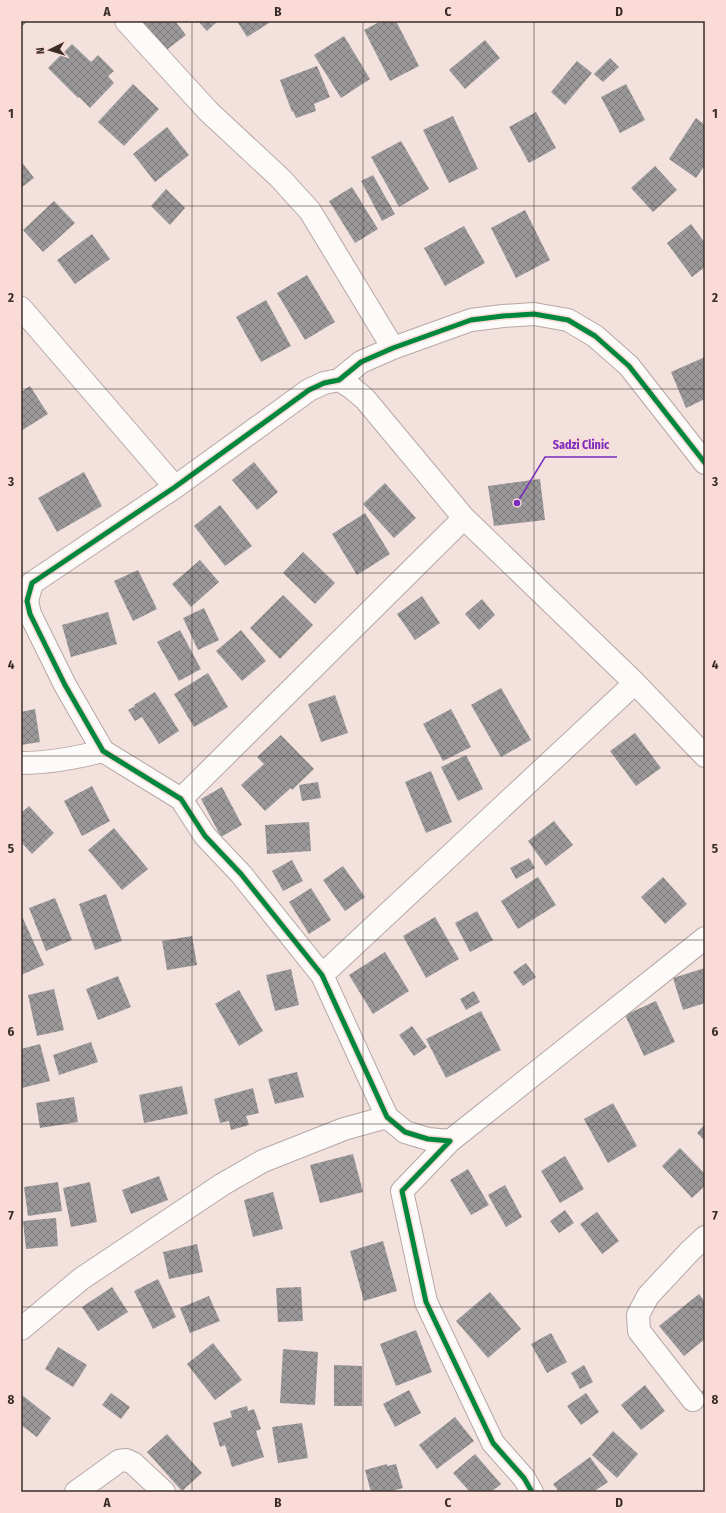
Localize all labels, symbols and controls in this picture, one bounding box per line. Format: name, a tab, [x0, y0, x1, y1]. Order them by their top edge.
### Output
text: A	[102, 4, 111, 19]
text: B	[274, 4, 282, 19]
text: C	[445, 4, 452, 19]
text: D	[615, 4, 623, 19]
north arrow	[30, 30, 70, 70]
text: N	[34, 47, 47, 55]
text: 1	[8, 106, 14, 121]
text: 1	[712, 106, 718, 121]
text: 2	[7, 290, 14, 305]
text: 2	[711, 290, 718, 305]
callout: Sadzi Clinic	[545, 433, 617, 457]
text: Sadzi Clinic	[553, 438, 610, 452]
text: 3	[7, 474, 14, 489]
text: 3	[711, 474, 718, 489]
text: 4	[8, 657, 15, 672]
text: 4	[712, 657, 719, 672]
text: 5	[8, 841, 14, 856]
text: 5	[712, 841, 718, 856]
text: 6	[8, 1024, 15, 1039]
text: 6	[712, 1024, 719, 1039]
text: 7	[8, 1208, 14, 1223]
text: 7	[712, 1208, 718, 1223]
text: 8	[8, 1392, 15, 1407]
text: 8	[712, 1392, 719, 1407]
text: A	[102, 1495, 111, 1510]
text: B	[274, 1495, 282, 1510]
text: C	[445, 1495, 452, 1510]
text: D	[615, 1495, 623, 1510]

